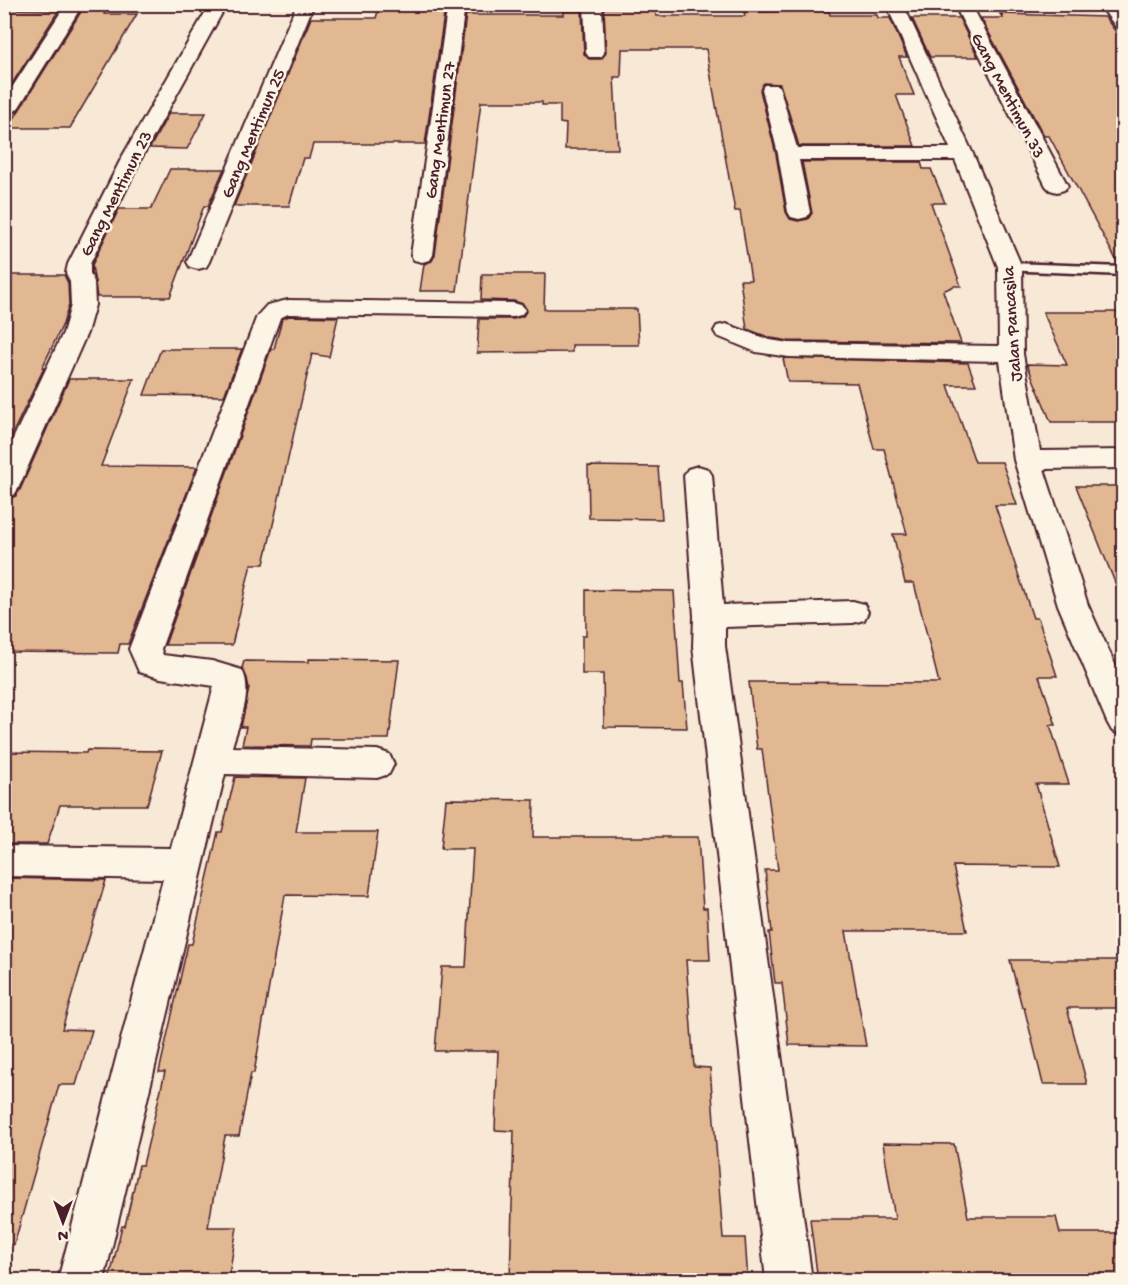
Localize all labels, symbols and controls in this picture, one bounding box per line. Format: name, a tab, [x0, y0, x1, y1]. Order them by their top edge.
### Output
street label: Gang Mentimun 33	[965, 30, 1049, 162]
street label: Gang Mentimun 27	[421, 60, 462, 200]
street label: Gang Mentimun 25	[218, 66, 291, 202]
street label: Gang Mentimun 23	[77, 128, 158, 260]
street label: Jalan Pancasila	[999, 265, 1028, 382]
north arrow	[33, 1192, 93, 1252]
text: N	[57, 1224, 68, 1243]

